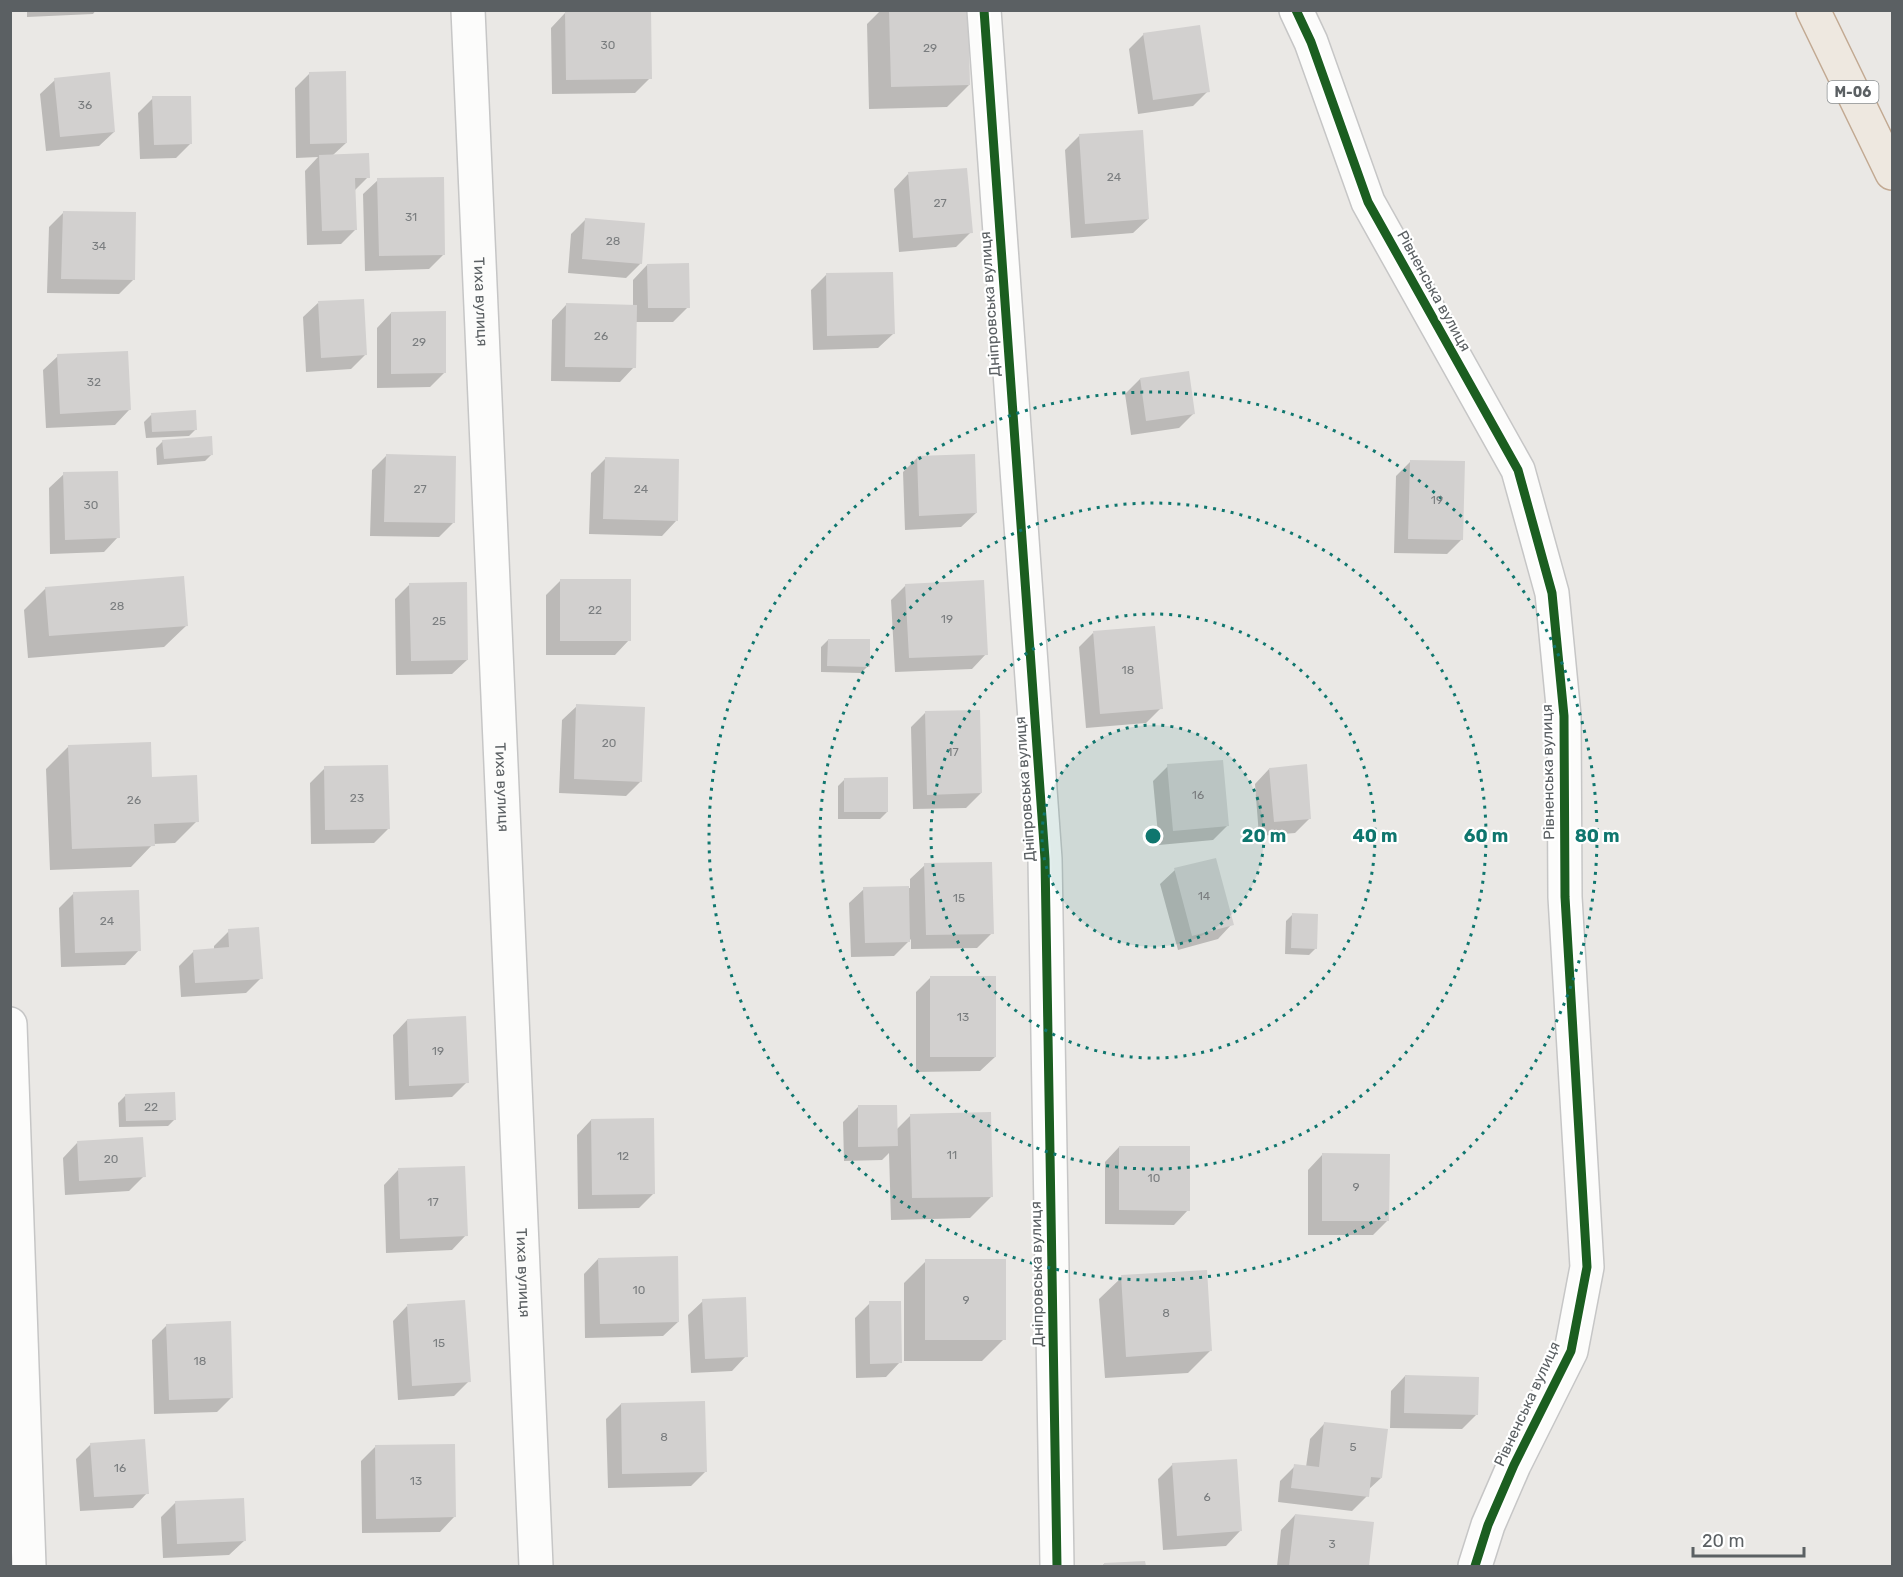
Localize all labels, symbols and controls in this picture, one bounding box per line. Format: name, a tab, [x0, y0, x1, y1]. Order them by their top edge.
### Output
house number: 30	[601, 38, 615, 52]
house number: 29	[923, 41, 937, 55]
road number: М-06	[1828, 81, 1878, 103]
house number: 36	[78, 98, 92, 112]
house number: 24	[1107, 170, 1122, 184]
house number: 27	[933, 196, 947, 210]
house number: 31	[405, 210, 417, 224]
street label: Рівненська вулиця	[1393, 227, 1475, 355]
street label: Дніпровська вулиця	[976, 231, 1004, 377]
house number: 28	[606, 234, 620, 248]
house number: 34	[92, 239, 107, 253]
street label: Тиха вулиця	[470, 257, 492, 347]
house number: 26	[594, 329, 608, 343]
house number: 29	[412, 335, 426, 349]
house number: 32	[87, 375, 101, 389]
house number: 27	[413, 482, 427, 496]
house number: 24	[634, 482, 649, 496]
house number: 19	[1431, 493, 1443, 507]
house number: 30	[84, 498, 98, 512]
house number: 28	[110, 599, 124, 613]
house number: 22	[588, 603, 602, 617]
house number: 19	[941, 612, 953, 626]
house number: 25	[432, 614, 446, 628]
house number: 18	[1122, 663, 1134, 677]
street label: Рівненська вулиця	[1538, 704, 1558, 840]
street label: Дніпровська вулиця	[1011, 716, 1039, 862]
house number: 20	[602, 736, 616, 750]
street label: Тиха вулиця	[491, 742, 513, 832]
house number: 17	[947, 745, 959, 759]
house number: 16	[1192, 788, 1204, 802]
house number: 23	[350, 791, 364, 805]
house number: 26	[127, 793, 141, 807]
text: 20 m	[1242, 825, 1286, 847]
text: 40 m	[1353, 825, 1397, 847]
text: 60 m	[1464, 825, 1508, 847]
text: 80 m	[1575, 825, 1619, 847]
centre of rings	[1143, 826, 1163, 846]
house number: 14	[1198, 889, 1211, 903]
house number: 15	[953, 891, 965, 905]
house number: 24	[100, 914, 115, 928]
house number: 13	[957, 1010, 969, 1024]
house number: 19	[432, 1044, 444, 1058]
house number: 22	[144, 1100, 158, 1114]
house number: 11	[947, 1148, 957, 1162]
house number: 12	[617, 1149, 629, 1163]
house number: 20	[104, 1152, 118, 1166]
house number: 10	[1148, 1171, 1160, 1185]
house number: 9	[1352, 1180, 1360, 1194]
house number: 17	[427, 1195, 439, 1209]
street label: Дніпровська вулиця	[1027, 1201, 1047, 1347]
street label: Тиха вулиця	[512, 1228, 534, 1318]
house number: 10	[633, 1283, 645, 1297]
house number: 9	[962, 1293, 970, 1307]
house number: 8	[1162, 1306, 1170, 1320]
house number: 15	[433, 1336, 445, 1350]
street label: Рівненська вулиця	[1490, 1339, 1564, 1469]
house number: 18	[194, 1354, 206, 1368]
house number: 8	[660, 1430, 668, 1444]
house number: 5	[1349, 1440, 1357, 1454]
house number: 16	[114, 1461, 126, 1475]
house number: 13	[410, 1474, 422, 1488]
house number: 6	[1203, 1490, 1211, 1504]
scale bar	[1693, 1520, 1804, 1558]
text: 20 m	[1702, 1530, 1744, 1552]
house number: 3	[1328, 1537, 1336, 1551]

